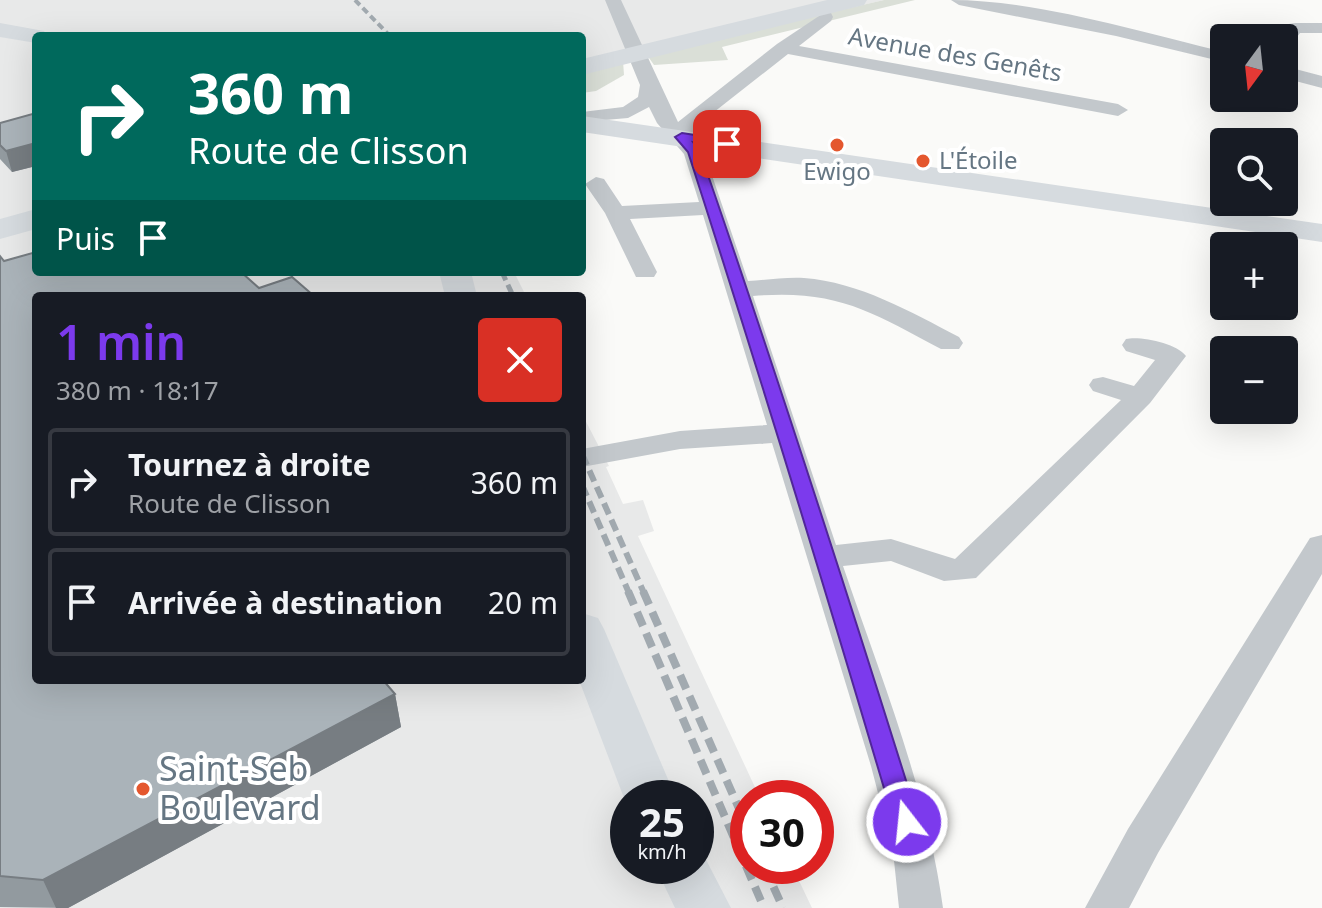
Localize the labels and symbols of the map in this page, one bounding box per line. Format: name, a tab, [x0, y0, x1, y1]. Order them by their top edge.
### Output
street label: Avenue des Genêts	[846, 19, 1065, 89]
north arrow	[1210, 24, 1298, 112]
pin	[693, 110, 761, 178]
marker: Ewigo	[828, 136, 846, 154]
place label: L'Étoile	[939, 143, 1018, 176]
marker: L'Étoile	[914, 152, 932, 170]
place label: Ewigo	[803, 154, 871, 187]
place label: Saint-Seb Boulevard	[159, 745, 321, 830]
marker: Saint-Seb Boulevard	[134, 780, 152, 798]
speed limit sign: 30	[730, 780, 834, 884]
position arrow	[865, 780, 949, 864]

